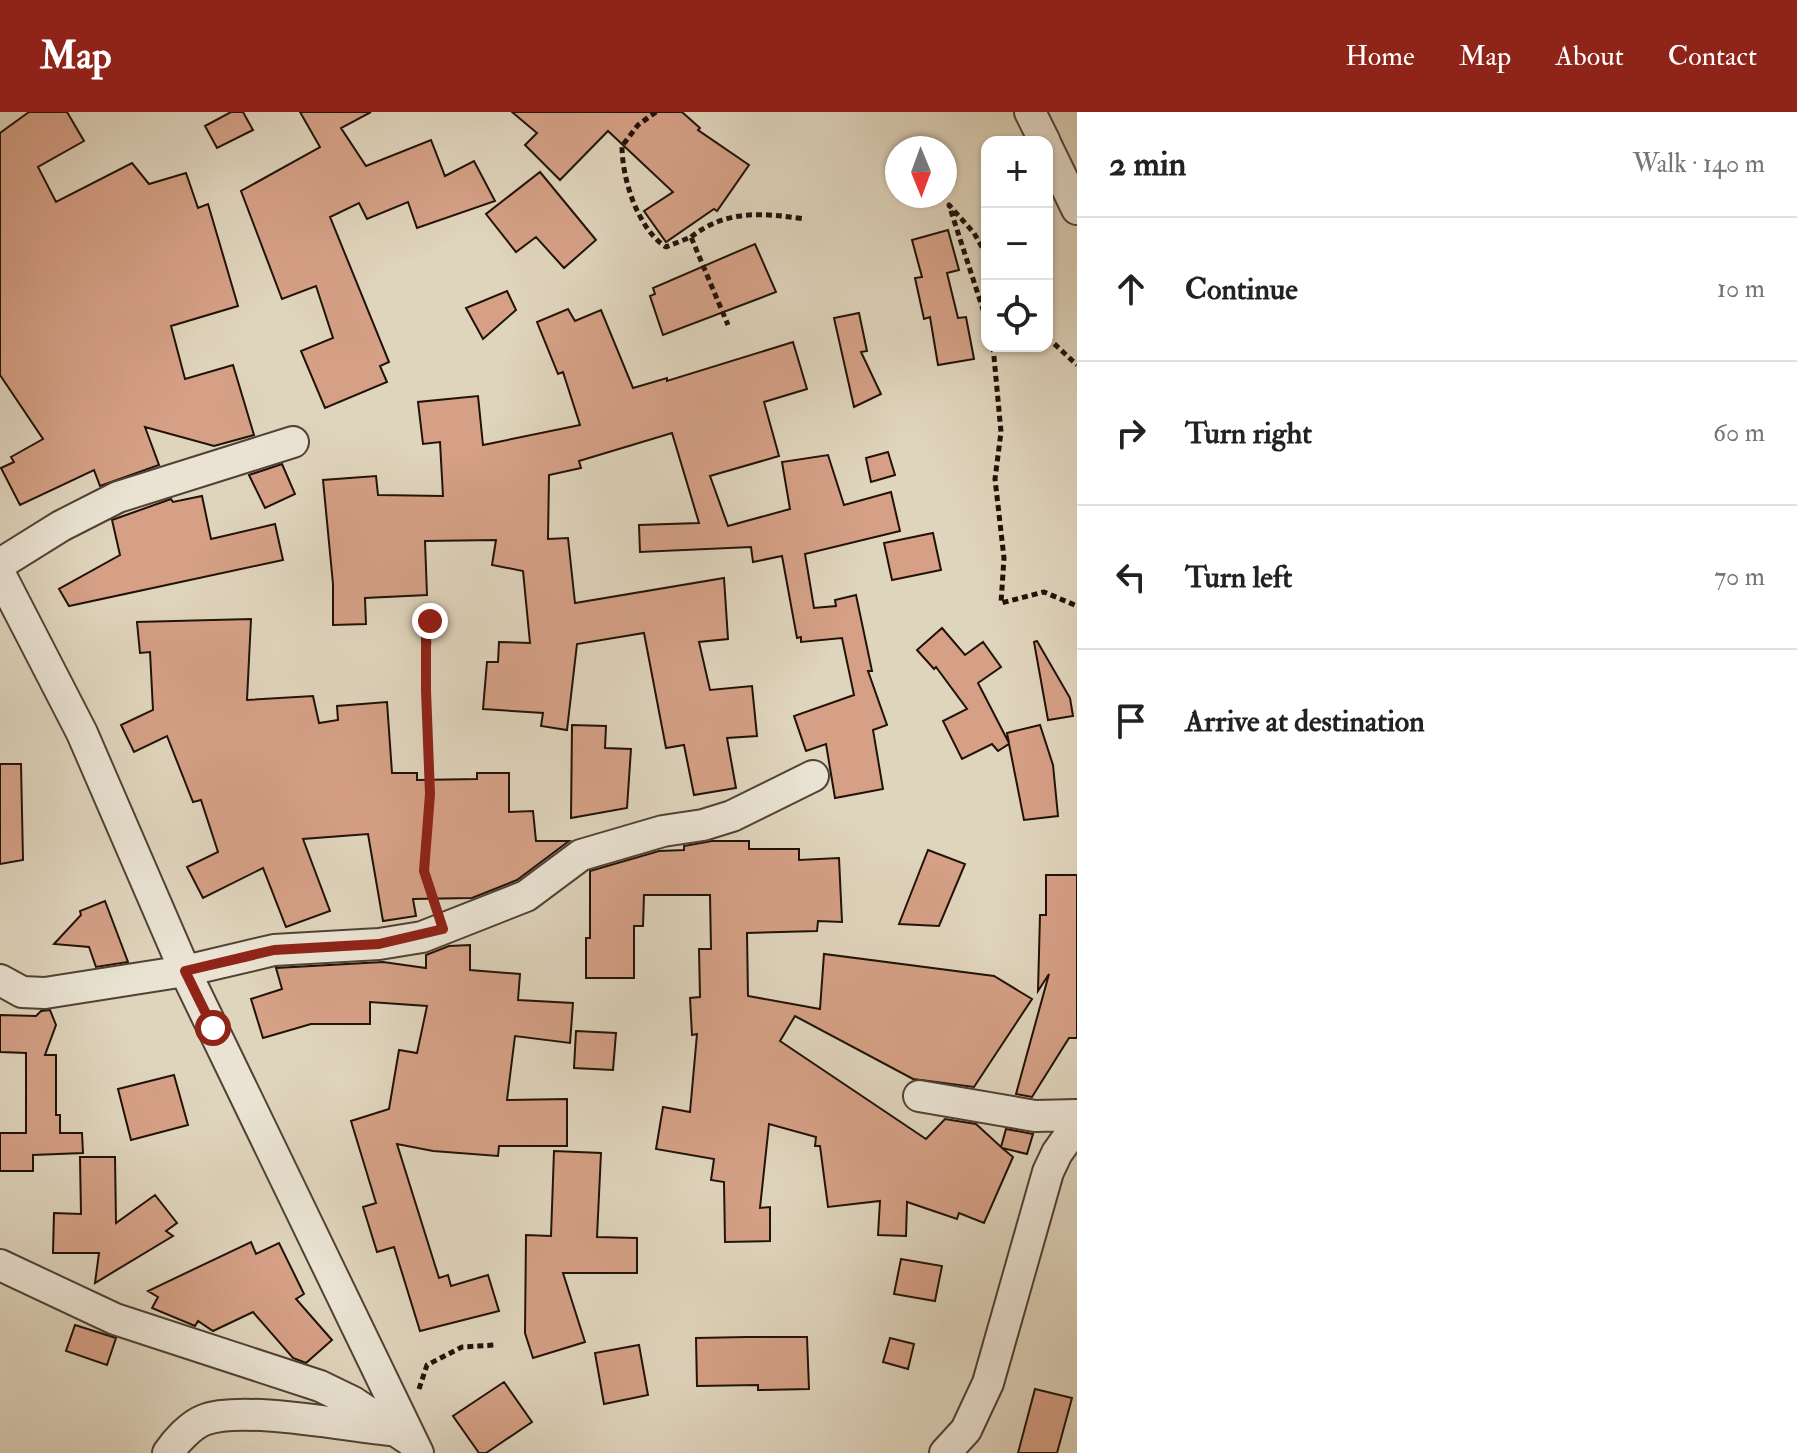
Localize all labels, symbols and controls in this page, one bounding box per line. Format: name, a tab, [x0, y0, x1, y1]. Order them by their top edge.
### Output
text: Map	[40, 32, 111, 80]
text: Home	[1345, 39, 1415, 74]
text: Map	[1459, 39, 1511, 74]
text: About	[1555, 39, 1624, 74]
text: Contact	[1668, 39, 1757, 74]
north arrow	[885, 136, 957, 208]
map controls	[981, 136, 1053, 352]
button: +	[981, 136, 1053, 208]
text: 2 min	[1109, 143, 1186, 186]
text: Walk · 140 m	[1633, 148, 1765, 180]
button: −	[981, 208, 1053, 280]
icon: ahead	[1109, 267, 1153, 311]
text: Continue	[1185, 271, 1298, 308]
text: 10 m	[1717, 273, 1765, 305]
button: locate	[981, 280, 1053, 352]
icon: right	[1109, 411, 1153, 455]
text: Turn right	[1185, 415, 1312, 452]
text: 60 m	[1713, 417, 1765, 449]
icon: left	[1109, 555, 1153, 599]
text: Turn left	[1185, 559, 1292, 596]
text: 70 m	[1714, 561, 1765, 593]
route end	[412, 603, 448, 639]
icon: arrive	[1109, 699, 1153, 743]
text: Arrive at destination	[1185, 703, 1425, 740]
route start	[195, 1010, 231, 1046]

